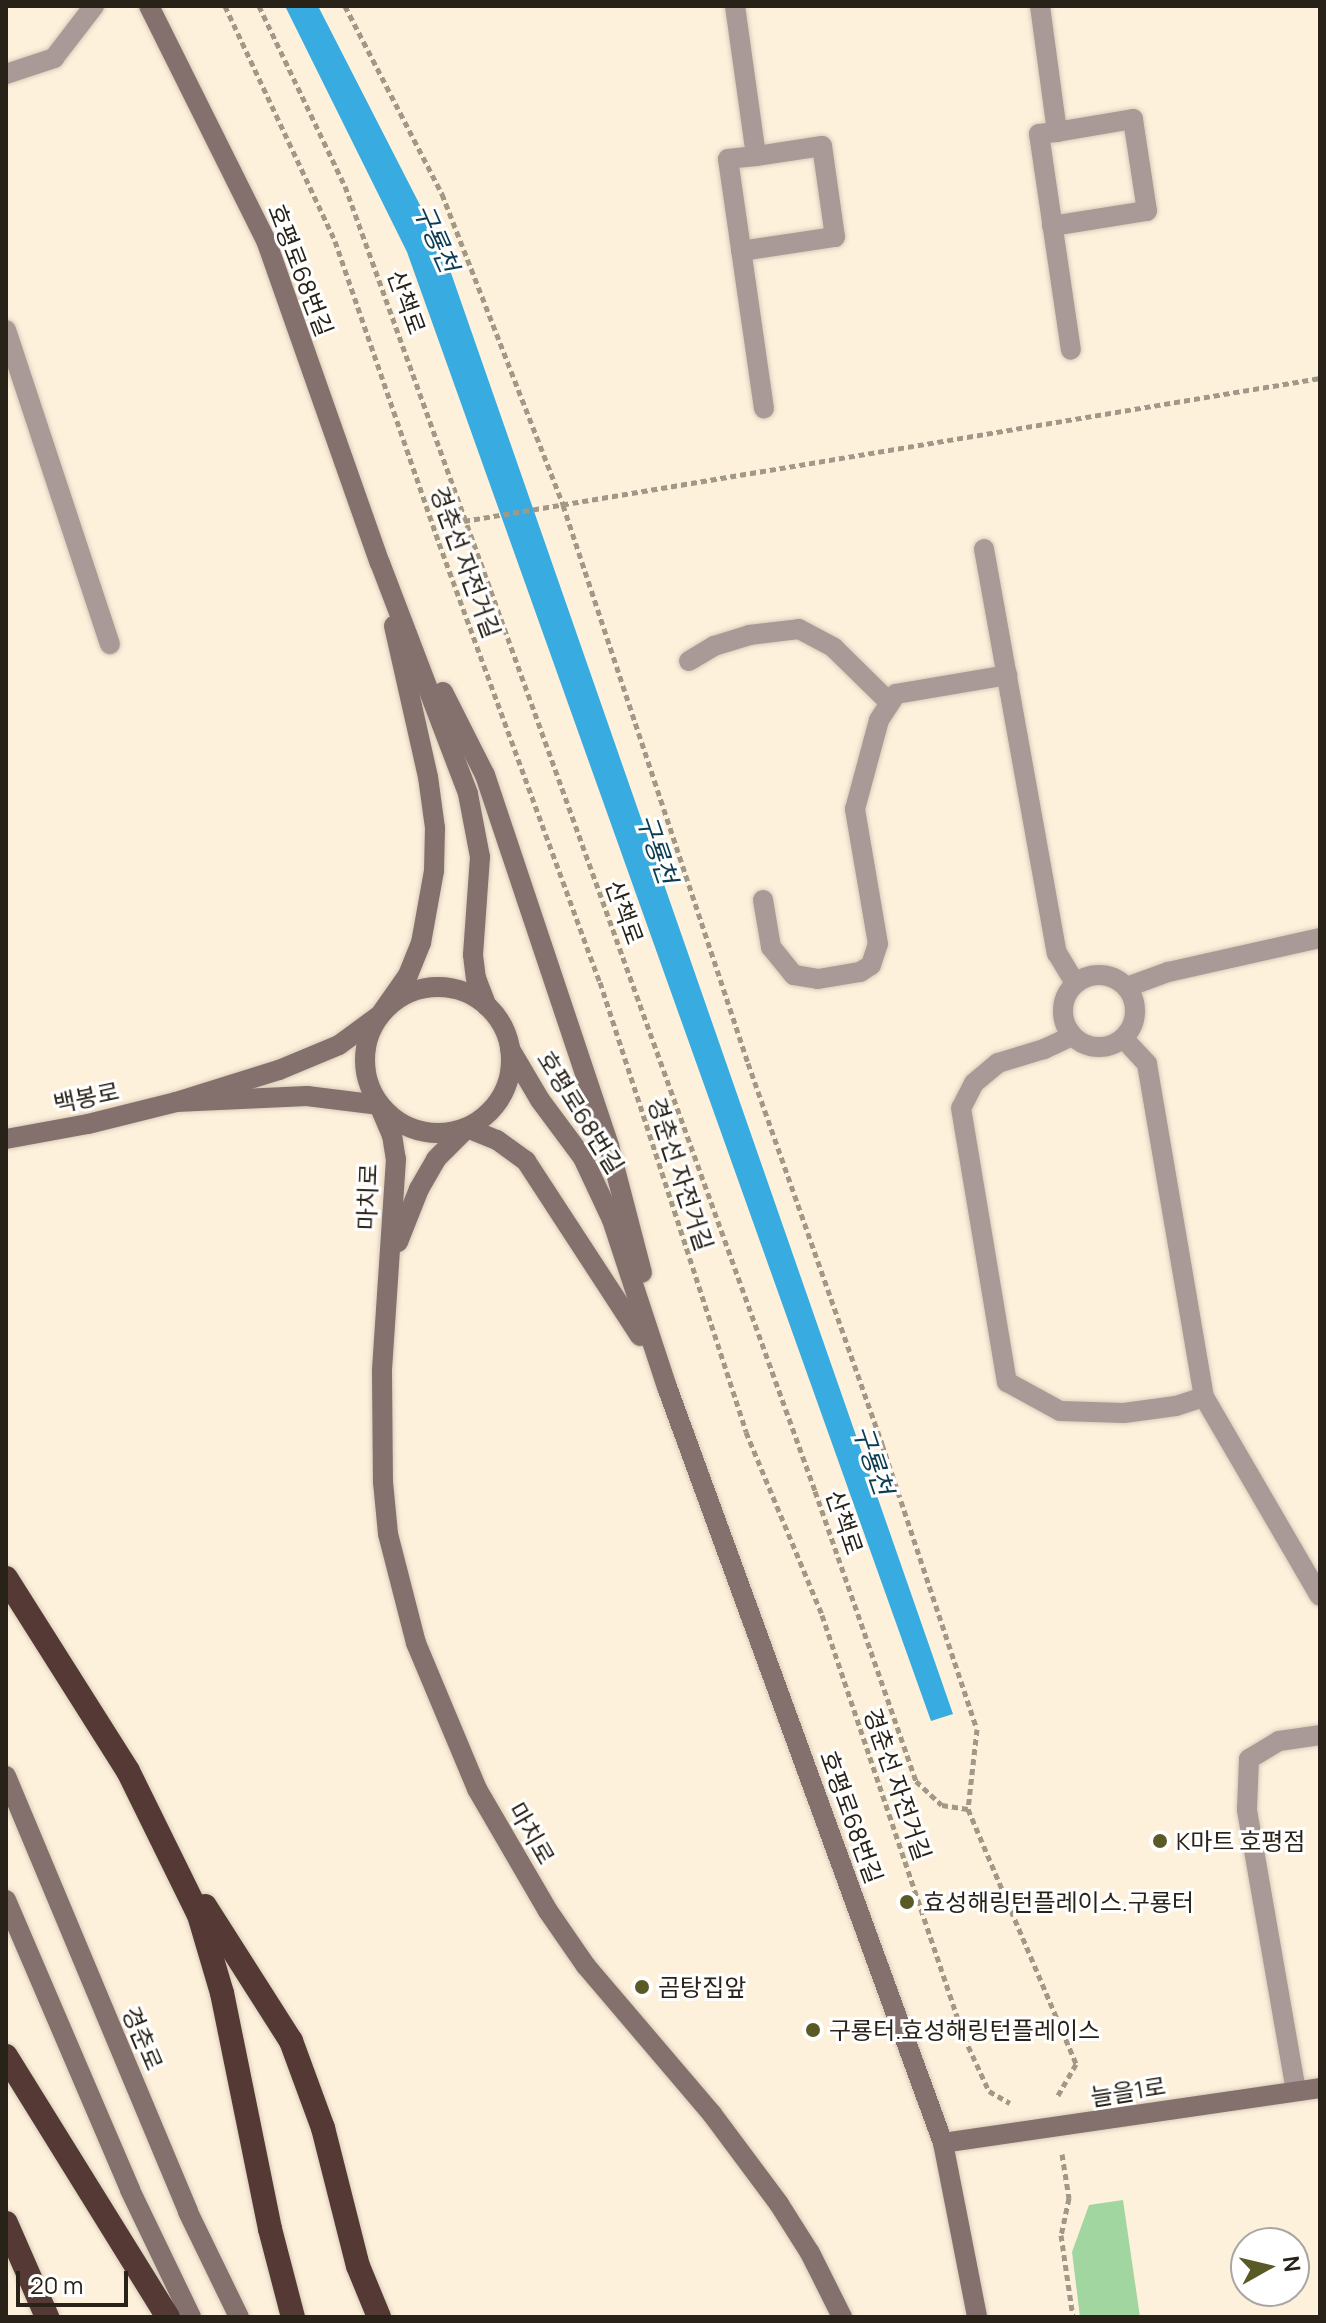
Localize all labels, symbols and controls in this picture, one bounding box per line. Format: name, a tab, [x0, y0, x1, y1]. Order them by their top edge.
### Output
water label: 구룡천	[407, 199, 465, 277]
street label: 호평로68번길	[263, 200, 339, 340]
street label: 산책로	[382, 266, 432, 338]
street label: 경춘선 자전거길	[425, 482, 507, 642]
water label: 구룡천	[631, 810, 683, 888]
street label: 산책로	[600, 876, 650, 948]
street label: 호평로68번길	[532, 1045, 630, 1179]
street label: 백봉로	[51, 1076, 121, 1118]
street label: 경춘선 자전거길	[643, 1094, 719, 1254]
street label: 마치로	[351, 1163, 383, 1231]
water label: 구룡천	[847, 1421, 899, 1499]
street label: 산책로	[821, 1486, 869, 1558]
street label: 경춘선 자전거길	[858, 1704, 938, 1864]
street label: 호평로68번길	[815, 1747, 889, 1887]
street label: 마치로	[503, 1797, 561, 1869]
place label: K마트 호평점	[1176, 1827, 1305, 1855]
marker: K마트 호평점	[1151, 1832, 1169, 1850]
place label: 효성해링턴플레이스.구룡터	[923, 1888, 1194, 1916]
marker: 효성해링턴플레이스.구룡터	[898, 1893, 916, 1911]
place label: 곰탕집앞	[658, 1973, 746, 2001]
marker: 곰탕집앞	[633, 1978, 651, 1996]
street label: 경춘로	[117, 2002, 169, 2074]
place label: 구룡터.효성해링턴플레이스	[829, 2016, 1100, 2044]
marker: 구룡터.효성해링턴플레이스	[804, 2021, 822, 2039]
street label: 늘을1로	[1088, 2071, 1168, 2111]
north arrow	[1230, 2227, 1310, 2307]
text: N	[1276, 2254, 1308, 2274]
scale bar	[20, 2255, 132, 2305]
text: 20 m	[30, 2268, 83, 2301]

